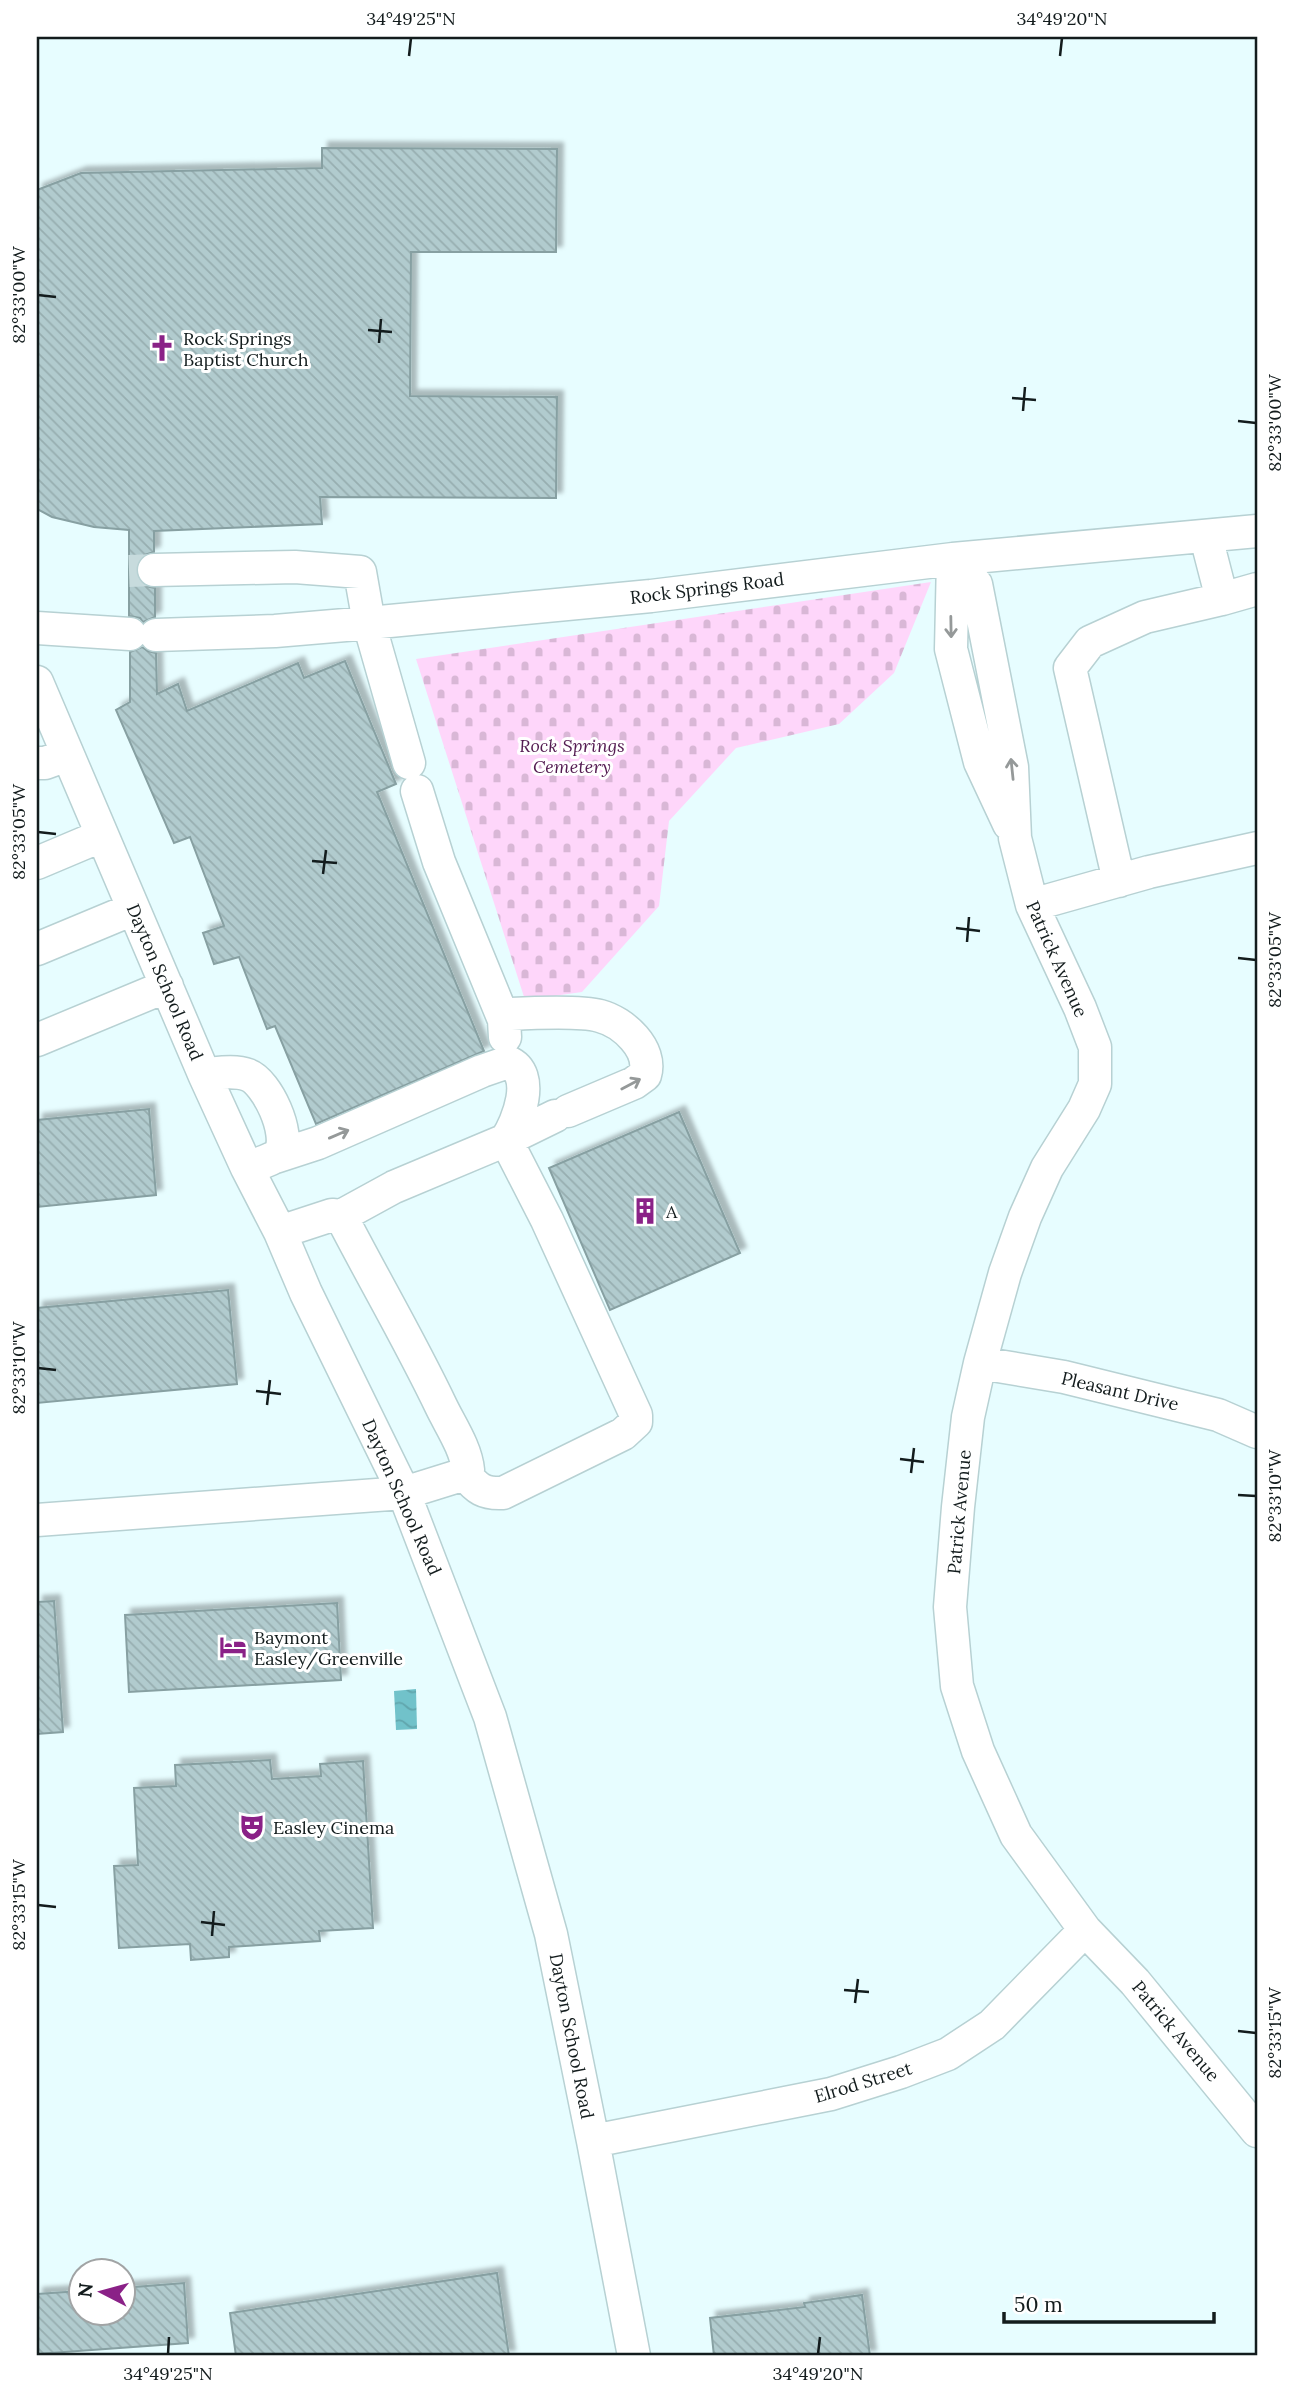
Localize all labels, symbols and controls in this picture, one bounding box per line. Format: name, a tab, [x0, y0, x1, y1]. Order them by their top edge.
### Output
text: 34°49'25"N	[366, 7, 456, 30]
text: 34°49'20"N	[1017, 7, 1107, 30]
text: 82°33'00"W	[7, 245, 30, 344]
place label: Rock Springs Baptist Church	[183, 327, 309, 371]
church icon: Rock Springs Baptist Church	[147, 333, 177, 363]
text: 82°33'00"W	[1263, 373, 1286, 472]
street label: Rock Springs Road	[629, 567, 786, 609]
one-way arrow	[944, 615, 958, 638]
park label: Rock Springs Cemetery	[519, 734, 625, 778]
one-way arrow	[1005, 759, 1018, 781]
text: 82°33'05"W	[7, 783, 30, 880]
street label: Patrick Avenue	[1021, 897, 1093, 1021]
street label: Dayton School Road	[122, 900, 209, 1064]
text: 82°33'05"W	[1263, 911, 1286, 1008]
one-way arrow	[620, 1076, 641, 1090]
one-way arrow	[328, 1126, 350, 1139]
building icon: A	[630, 1196, 660, 1226]
place label: A	[665, 1200, 678, 1223]
text: 82°33'10"W	[7, 1321, 30, 1414]
street label: Pleasant Drive	[1059, 1366, 1181, 1416]
street label: Dayton School Road	[357, 1415, 447, 1579]
street label: Patrick Avenue	[942, 1449, 976, 1575]
text: 82°33'10"W	[1263, 1449, 1286, 1542]
place label: Baymont Easley/Greenville	[254, 1626, 403, 1670]
hotel icon: Baymont Easley/Greenville	[218, 1632, 248, 1662]
theatre icon: Easley Cinema	[237, 1812, 267, 1842]
place label: Easley Cinema	[273, 1816, 394, 1839]
text: 82°33'15"W	[7, 1858, 30, 1951]
street label: Dayton School Road	[545, 1951, 599, 2121]
street label: Patrick Avenue	[1127, 1976, 1225, 2086]
text: 82°33'15"W	[1263, 1986, 1286, 2079]
street label: Elrod Street	[811, 2056, 915, 2108]
north arrow	[66, 2256, 136, 2326]
text: N	[72, 2281, 98, 2299]
scale bar	[1004, 2281, 1214, 2325]
text: 50 m	[1014, 2291, 1063, 2318]
text: 34°49'25"N	[123, 2362, 213, 2385]
text: 34°49'20"N	[773, 2362, 863, 2385]

